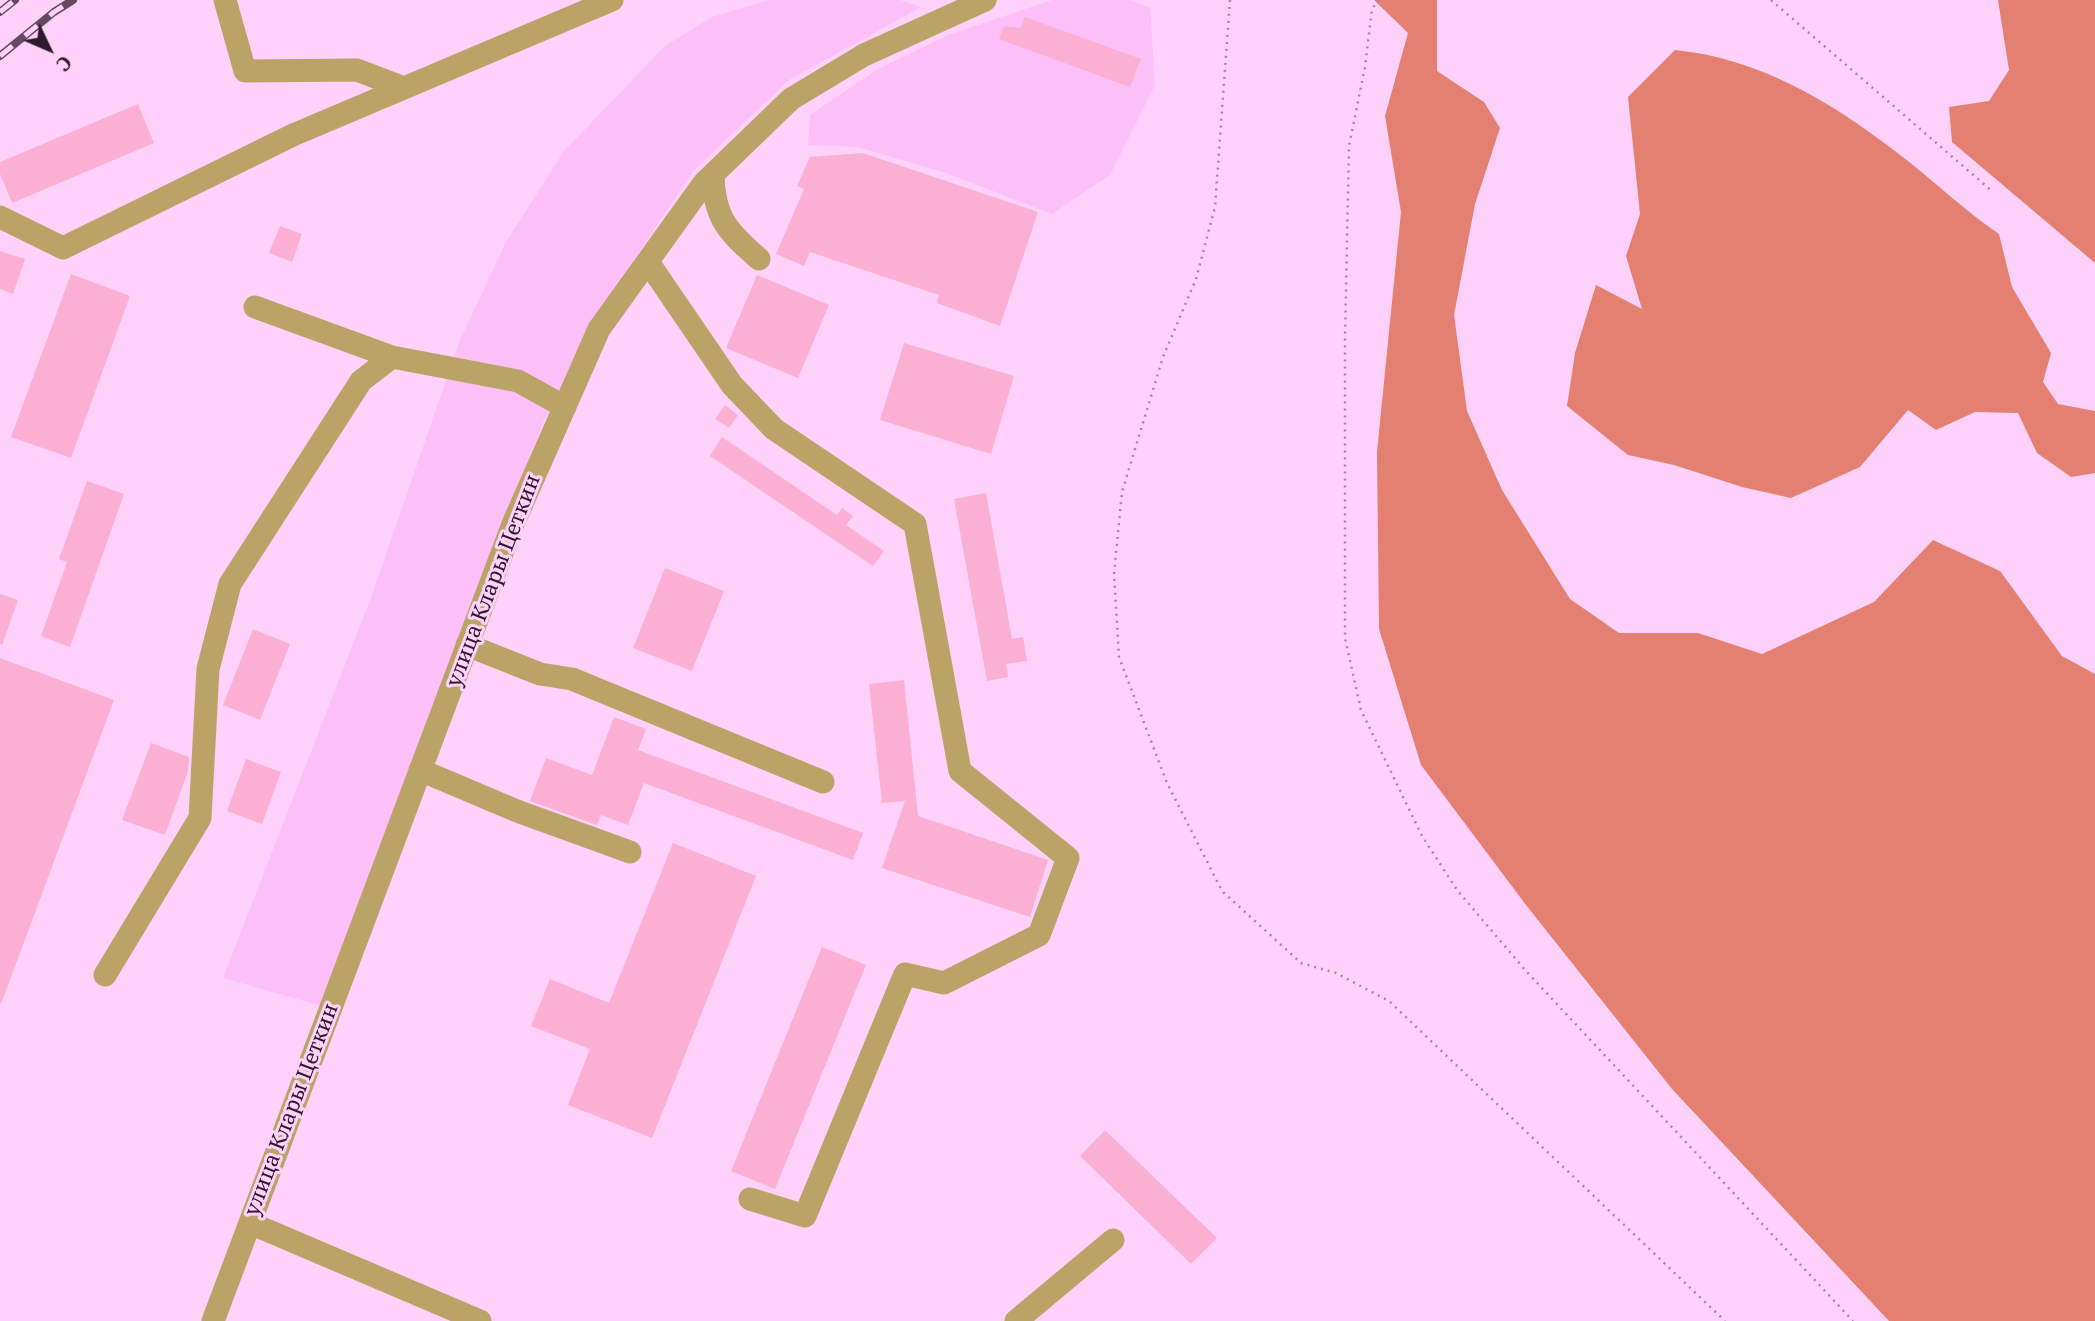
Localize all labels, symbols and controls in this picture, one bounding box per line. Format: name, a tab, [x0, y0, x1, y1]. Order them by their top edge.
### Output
north arrow	[14, 14, 84, 84]
text: С	[50, 50, 78, 77]
street label: улица Клары Цеткин	[442, 471, 546, 691]
street label: улица Клары Цеткин	[240, 1000, 344, 1220]

